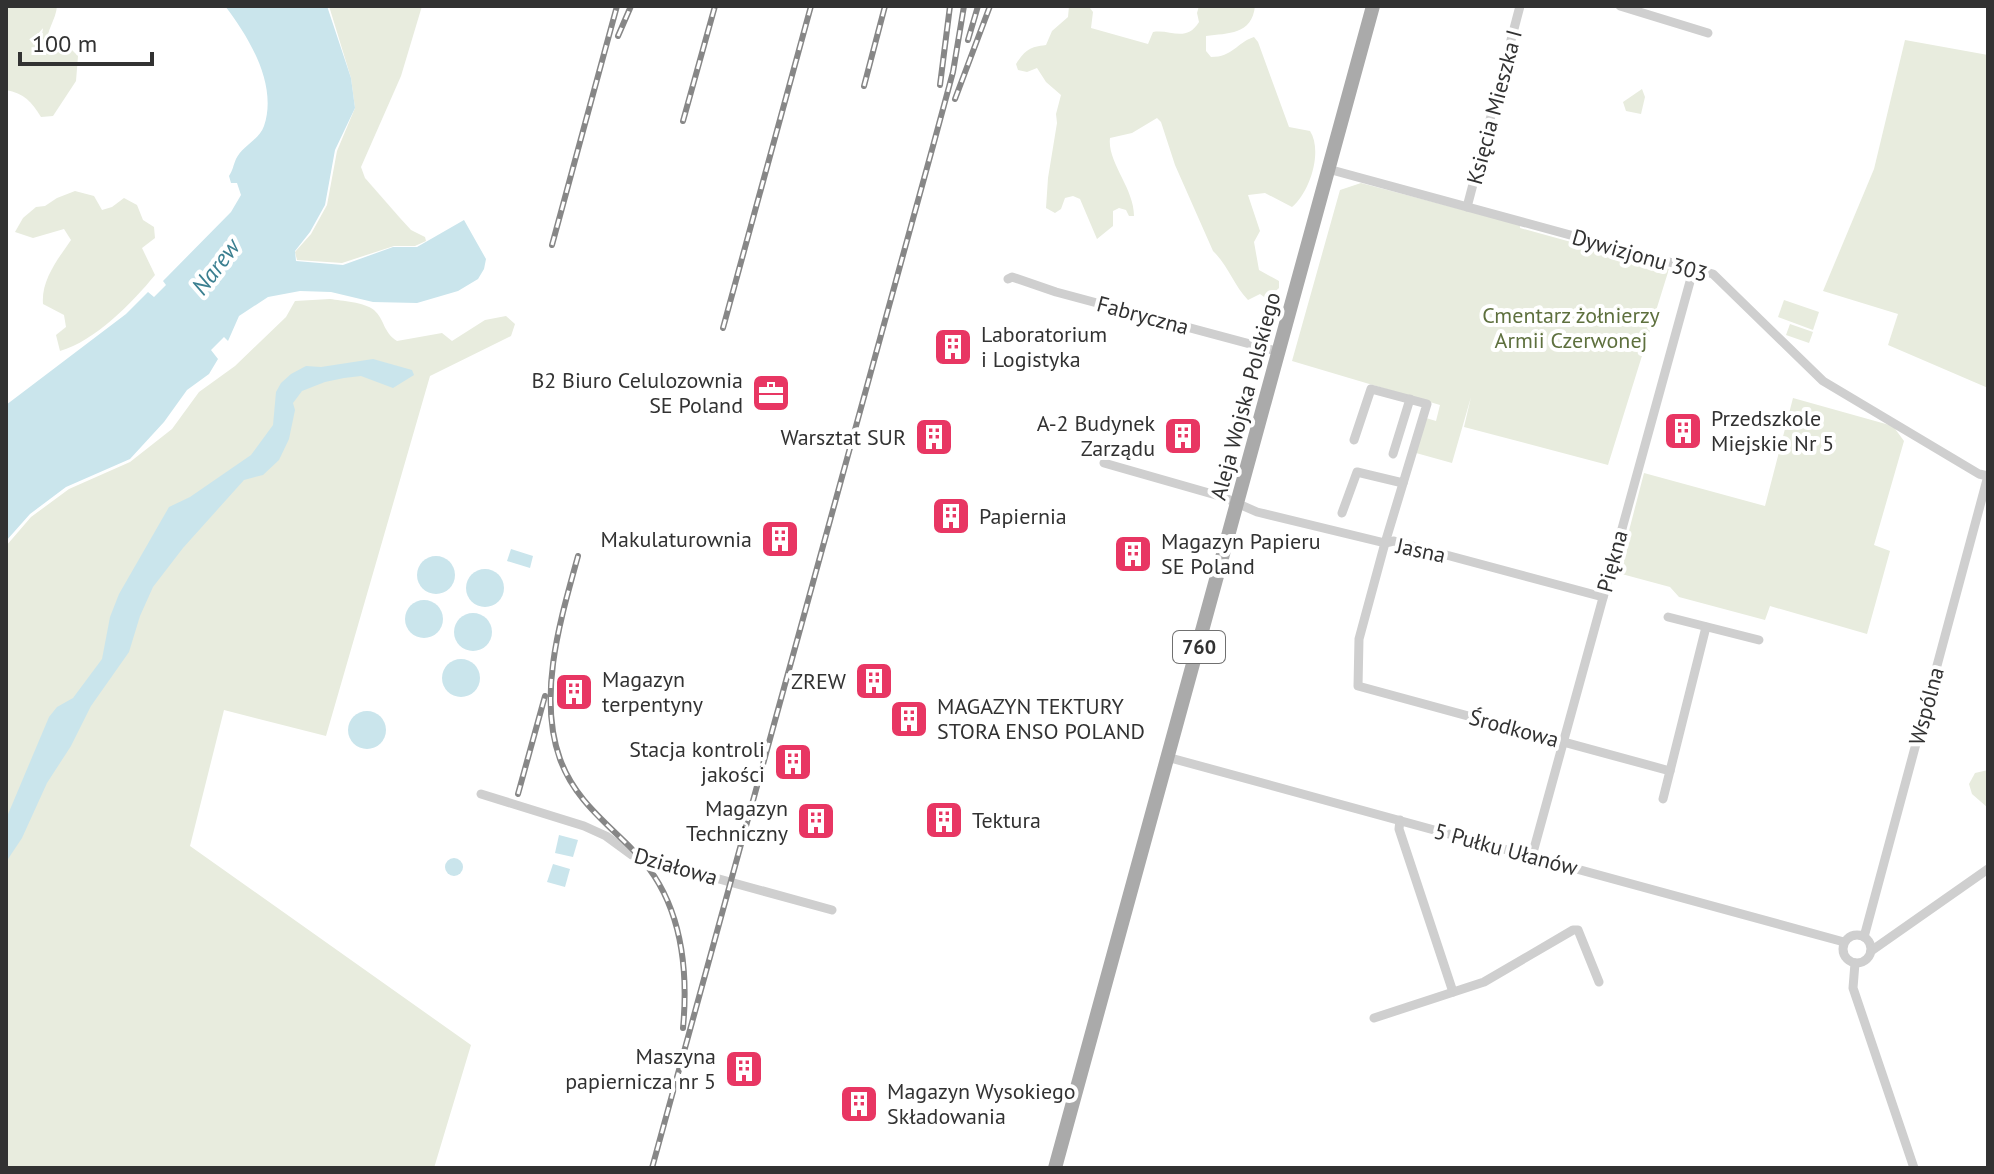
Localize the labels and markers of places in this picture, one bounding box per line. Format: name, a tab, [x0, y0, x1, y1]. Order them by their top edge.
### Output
place label: Laboratorium i Logistyka	[981, 320, 1107, 373]
building icon: Laboratorium i Logistyka	[932, 326, 974, 368]
place label: B2 Biuro Celulozownia SE Poland	[531, 366, 743, 419]
office icon: B2 Biuro Celulozownia SE Poland	[750, 372, 792, 414]
place label: Przedszkole Miejskie Nr 5	[1711, 404, 1834, 457]
place label: A-2 Budynek Zarządu	[1037, 409, 1155, 462]
building icon: Przedszkole Miejskie Nr 5	[1662, 410, 1704, 452]
building icon: A-2 Budynek Zarządu	[1162, 415, 1204, 457]
building icon: Warsztat SUR	[913, 416, 955, 458]
place label: Warsztat SUR	[780, 423, 906, 451]
building icon: Papiernia	[930, 495, 972, 537]
place label: Papiernia	[979, 502, 1067, 530]
building icon: Makulaturownia	[759, 518, 801, 560]
place label: Makulaturownia	[601, 525, 752, 553]
place label: Magazyn Papieru SE Poland	[1161, 527, 1321, 580]
building icon: Magazyn Papieru SE Poland	[1112, 533, 1154, 575]
building icon: ZREW	[853, 660, 895, 702]
place label: Magazyn terpentyny	[602, 665, 704, 718]
place label: ZREW	[791, 667, 847, 695]
building icon: Magazyn terpentyny	[553, 671, 595, 713]
place label: MAGAZYN TEKTURY STORA ENSO POLAND	[937, 692, 1145, 745]
building icon: MAGAZYN TEKTURY STORA ENSO POLAND	[888, 698, 930, 740]
place label: Stacja kontroli jakości	[629, 735, 765, 788]
building icon: Stacja kontroli jakości	[772, 741, 814, 783]
place label: Magazyn Techniczny	[686, 794, 789, 847]
building icon: Tektura	[923, 799, 965, 841]
building icon: Magazyn Techniczny	[795, 800, 837, 842]
place label: Tektura	[972, 806, 1041, 834]
place label: Maszyna papiernicza nr 5	[565, 1042, 716, 1095]
building icon: Maszyna papiernicza nr 5	[723, 1048, 765, 1090]
place label: Magazyn Wysokiego Składowania	[887, 1077, 1076, 1130]
building icon: Magazyn Wysokiego Składowania	[838, 1083, 880, 1125]

